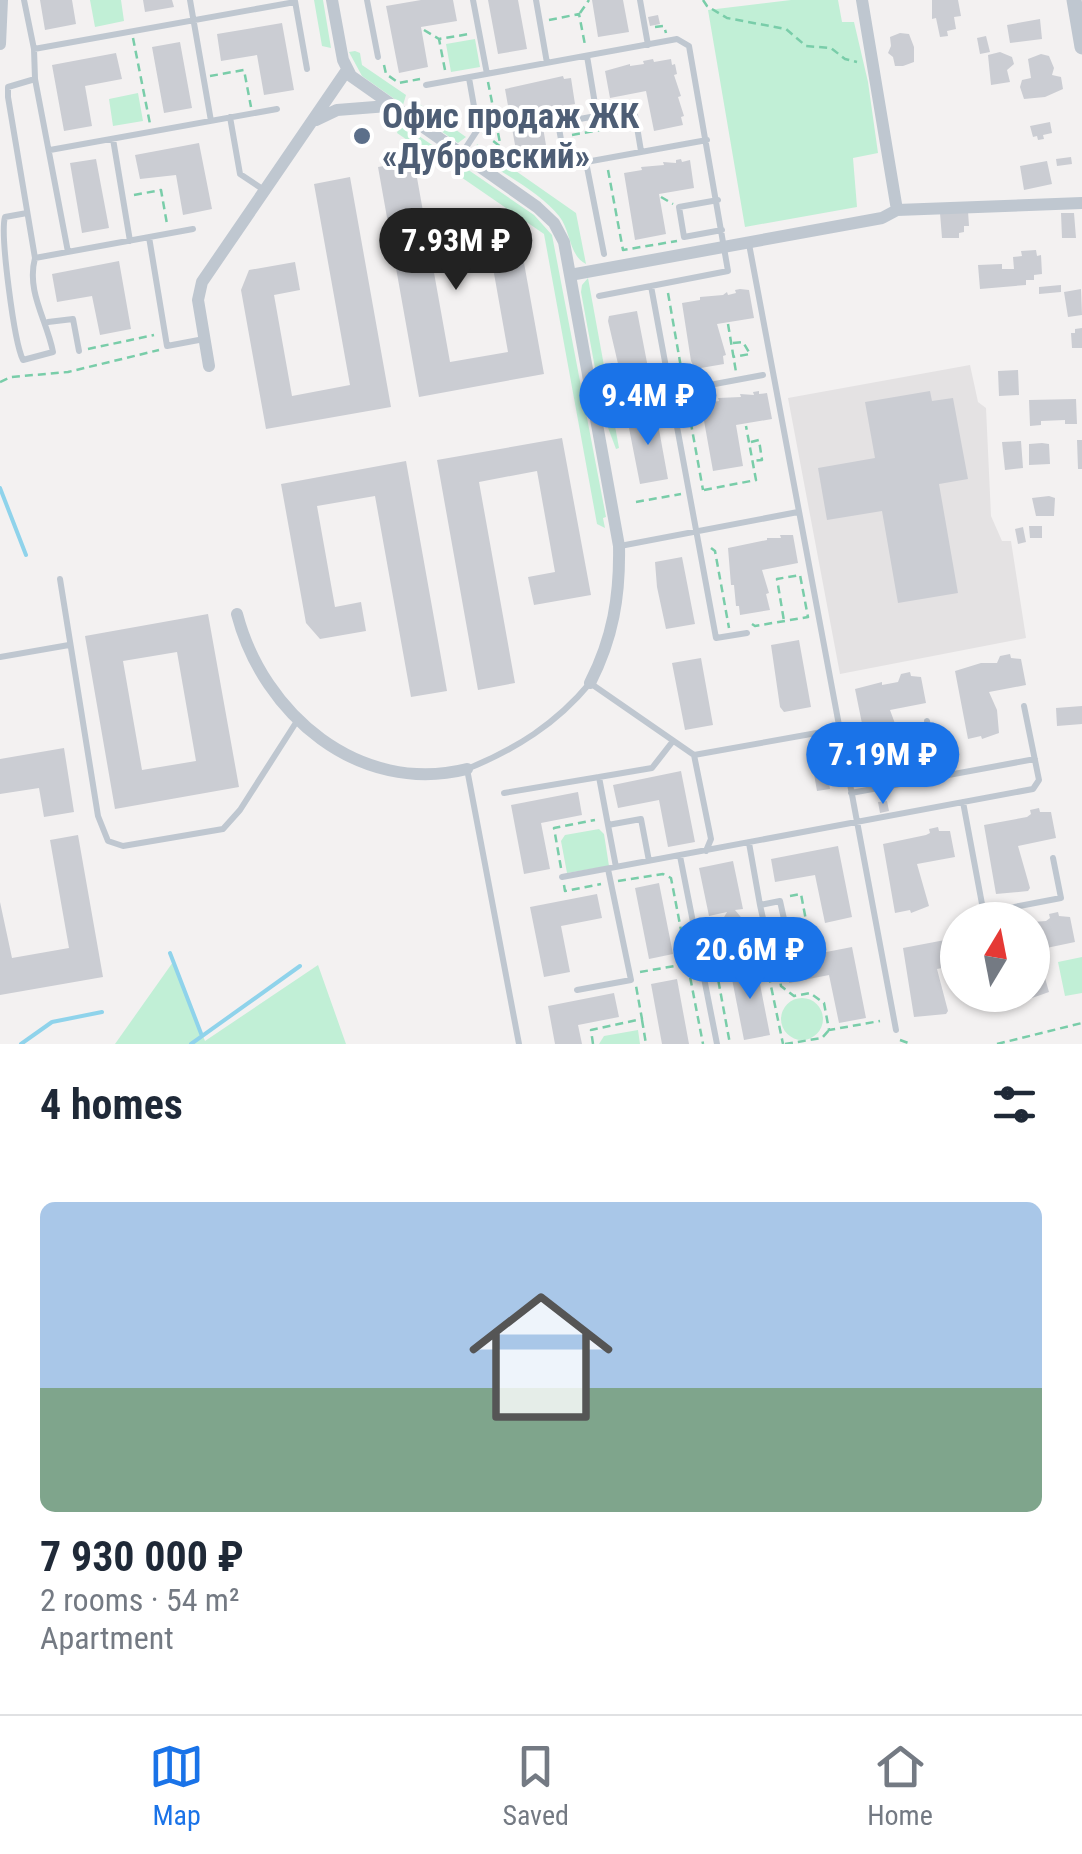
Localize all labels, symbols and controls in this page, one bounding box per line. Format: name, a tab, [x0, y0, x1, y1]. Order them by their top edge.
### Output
place label: Офис продаж ЖК «Дубровский»	[382, 96, 639, 177]
marker: Офис продаж ЖК «Дубровский»	[351, 125, 373, 147]
pin: 7.93M ₽	[364, 208, 548, 293]
text: 7.93M ₽	[401, 221, 511, 259]
pin: 9.4M ₽	[567, 363, 729, 448]
text: 9.4M ₽	[601, 376, 695, 414]
pin: 7.19M ₽	[791, 722, 975, 807]
text: 7.19M ₽	[828, 735, 938, 773]
north arrow	[940, 902, 1050, 1012]
map controls	[940, 902, 1050, 1012]
pin: 20.6M ₽	[658, 917, 842, 1002]
text: 20.6M ₽	[695, 930, 805, 968]
icon: filters	[987, 1077, 1042, 1132]
text: 4 homes	[40, 1080, 183, 1129]
icon: home	[451, 1267, 631, 1447]
text: 7 930 000 ₽	[40, 1532, 244, 1581]
text: 2 rooms · 54 m²	[40, 1581, 239, 1619]
text: Apartment	[40, 1619, 174, 1657]
tab: Map	[149, 1739, 204, 1832]
tab: Saved	[502, 1739, 569, 1832]
tab: Home	[867, 1739, 933, 1832]

